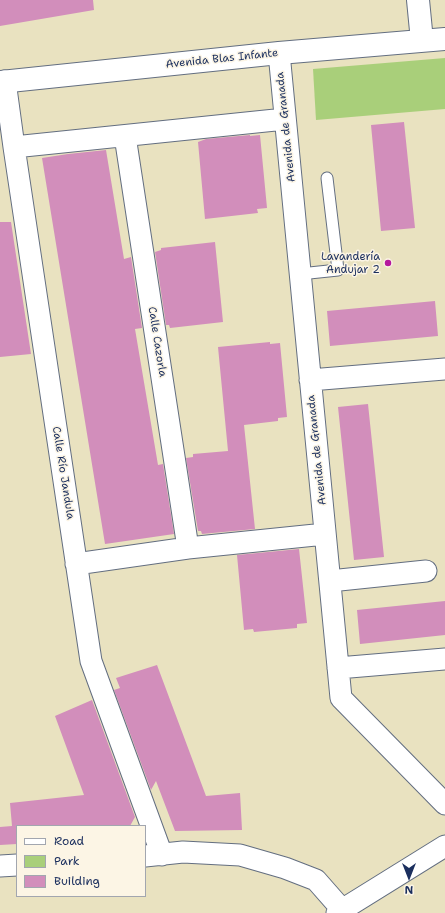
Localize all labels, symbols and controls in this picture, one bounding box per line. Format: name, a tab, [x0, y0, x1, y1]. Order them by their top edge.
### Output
street label: Avenida Blas Infante	[165, 47, 279, 71]
street label: Avenida de Granada	[274, 71, 298, 183]
place label: Lavandería Andujar 2	[321, 250, 380, 276]
marker: Lavandería Andujar 2	[383, 258, 393, 268]
street label: Calle Cazorla	[145, 306, 169, 378]
street label: Avenida de Granada	[305, 394, 329, 506]
street label: Calle Río Jandula	[49, 425, 77, 521]
legend	[16, 825, 146, 897]
text: Road	[54, 833, 84, 849]
text: Park	[54, 853, 80, 869]
north arrow	[389, 857, 429, 897]
text: Building	[54, 873, 100, 889]
text: N	[405, 882, 413, 897]

